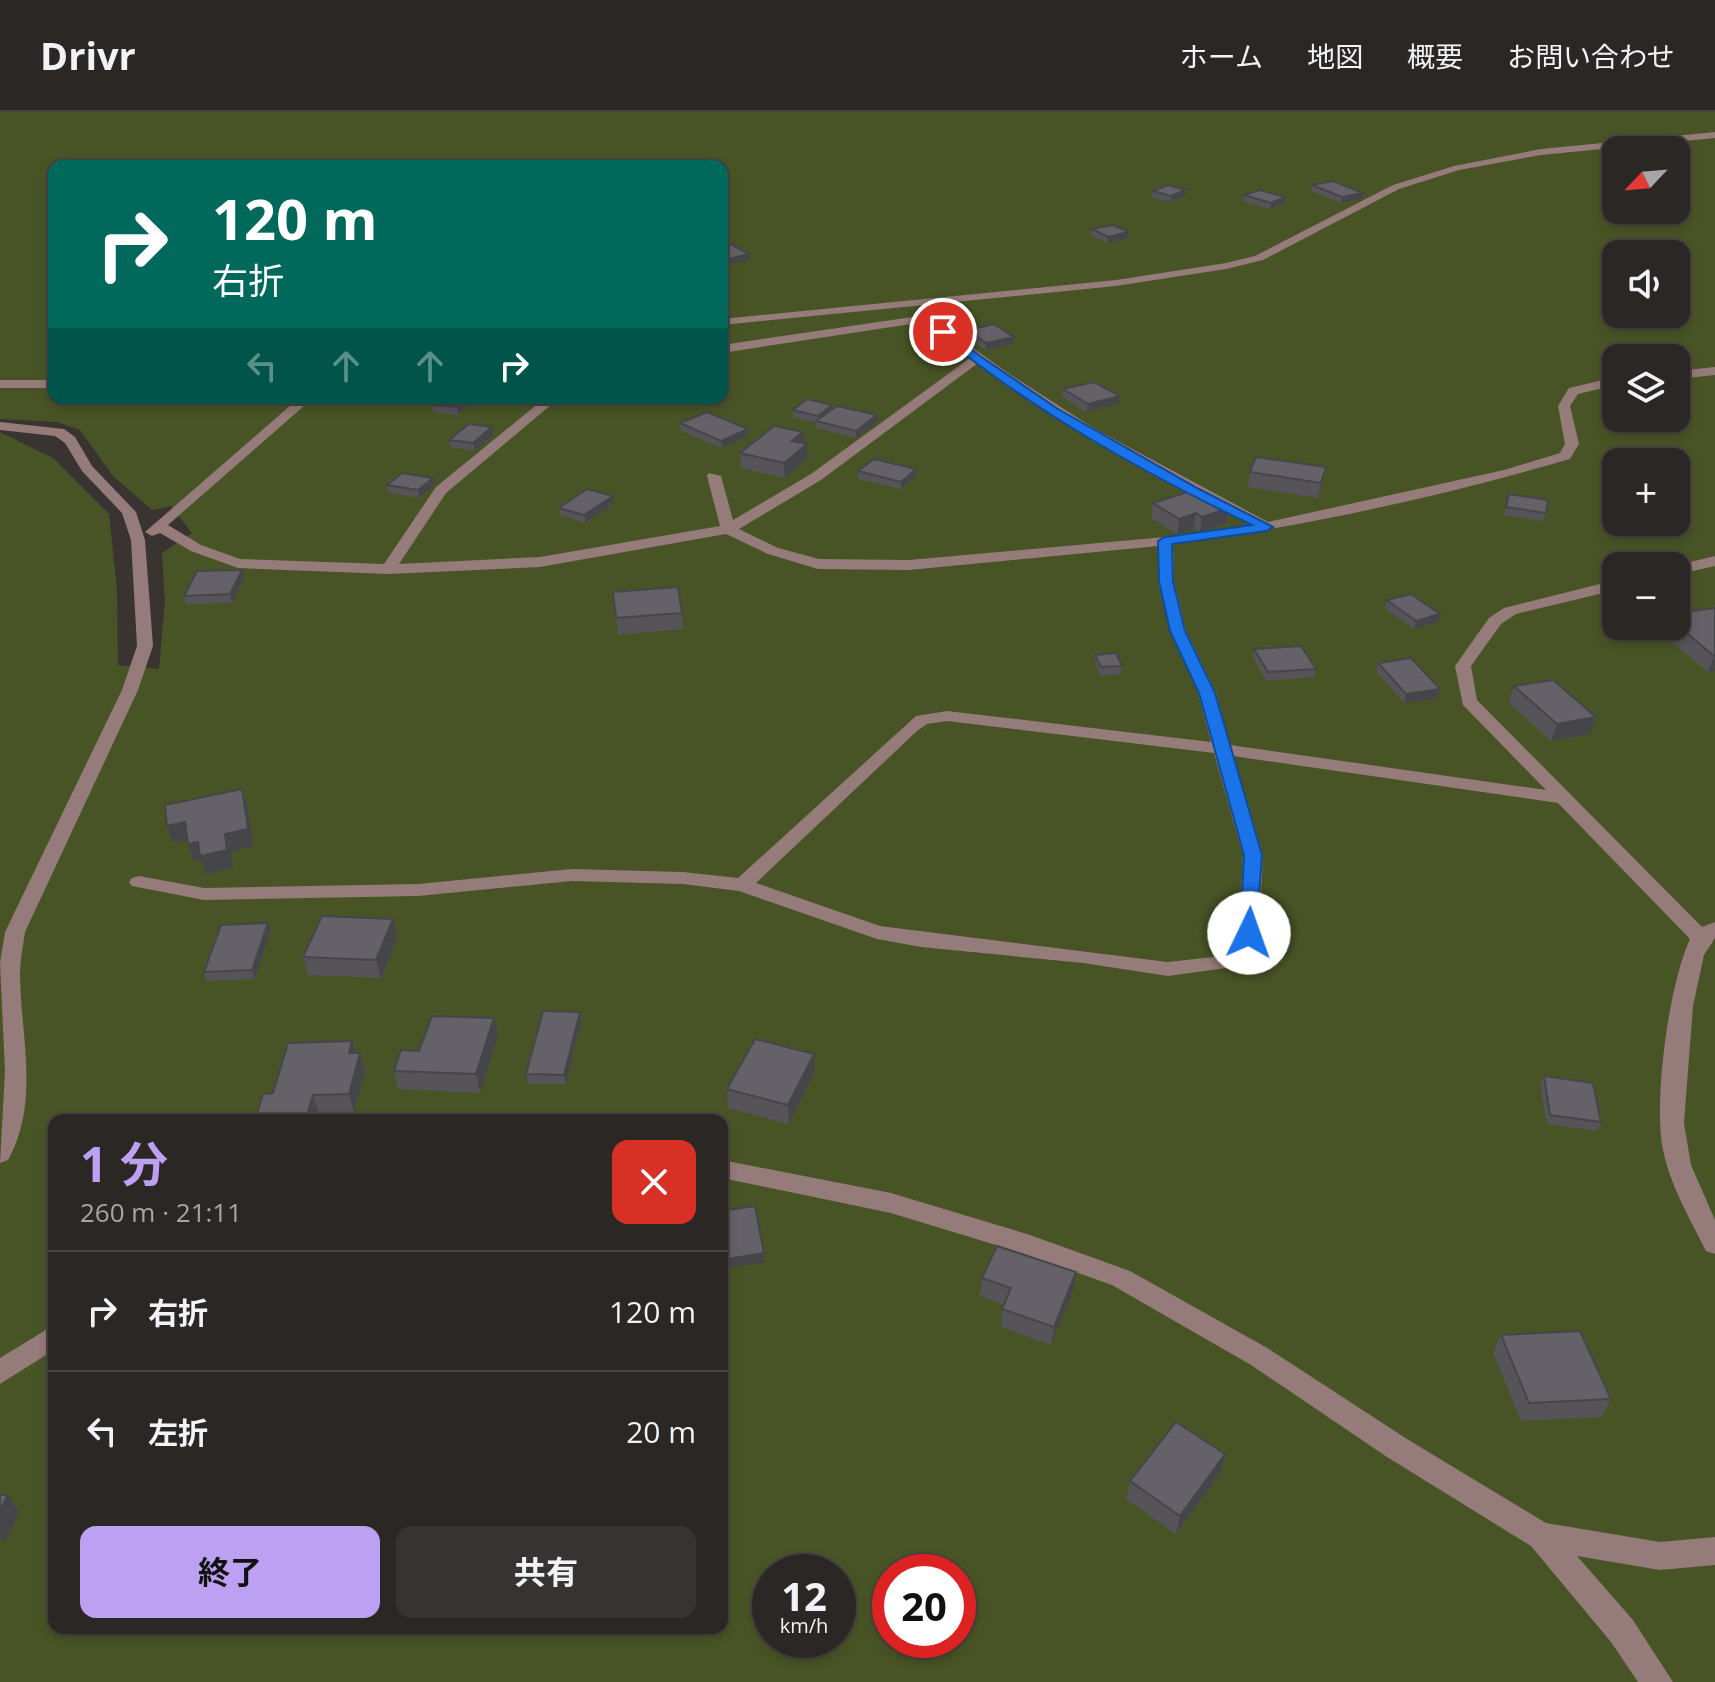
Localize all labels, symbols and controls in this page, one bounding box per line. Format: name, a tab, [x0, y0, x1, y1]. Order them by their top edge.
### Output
text: Drivr	[40, 29, 136, 81]
text: ホーム	[1180, 37, 1263, 75]
text: 地図	[1307, 37, 1363, 75]
text: 概要	[1407, 37, 1463, 75]
text: お問い合わせ	[1507, 37, 1675, 75]
north arrow	[1602, 136, 1690, 224]
map controls	[1602, 136, 1690, 640]
text: 120 m	[212, 180, 378, 256]
icon: right	[80, 192, 184, 296]
button: sound	[1602, 240, 1690, 328]
text: 右折	[212, 256, 284, 305]
pin	[909, 298, 977, 366]
icon: arrive	[921, 310, 965, 354]
icon: left	[240, 344, 284, 388]
icon: ahead	[324, 344, 368, 388]
icon: ahead	[408, 344, 452, 388]
icon: right	[492, 344, 536, 388]
button: layers	[1602, 344, 1690, 432]
button: +	[1602, 448, 1690, 536]
button: −	[1602, 552, 1690, 640]
position arrow	[1207, 891, 1291, 975]
text: 1 分	[80, 1131, 168, 1196]
button: close	[612, 1140, 696, 1224]
text: 260 m · 21:11	[80, 1194, 242, 1230]
icon: right	[80, 1289, 124, 1333]
text: 120 m	[609, 1291, 696, 1332]
text: 右折	[148, 1292, 208, 1333]
icon: left	[80, 1409, 124, 1453]
text: 20 m	[626, 1411, 696, 1452]
text: 左折	[148, 1412, 208, 1453]
button: 終了	[80, 1526, 380, 1618]
button: 共有	[396, 1526, 696, 1618]
speed limit sign: 20	[872, 1554, 976, 1658]
text: 12	[781, 1568, 827, 1623]
text: km/h	[780, 1612, 828, 1639]

